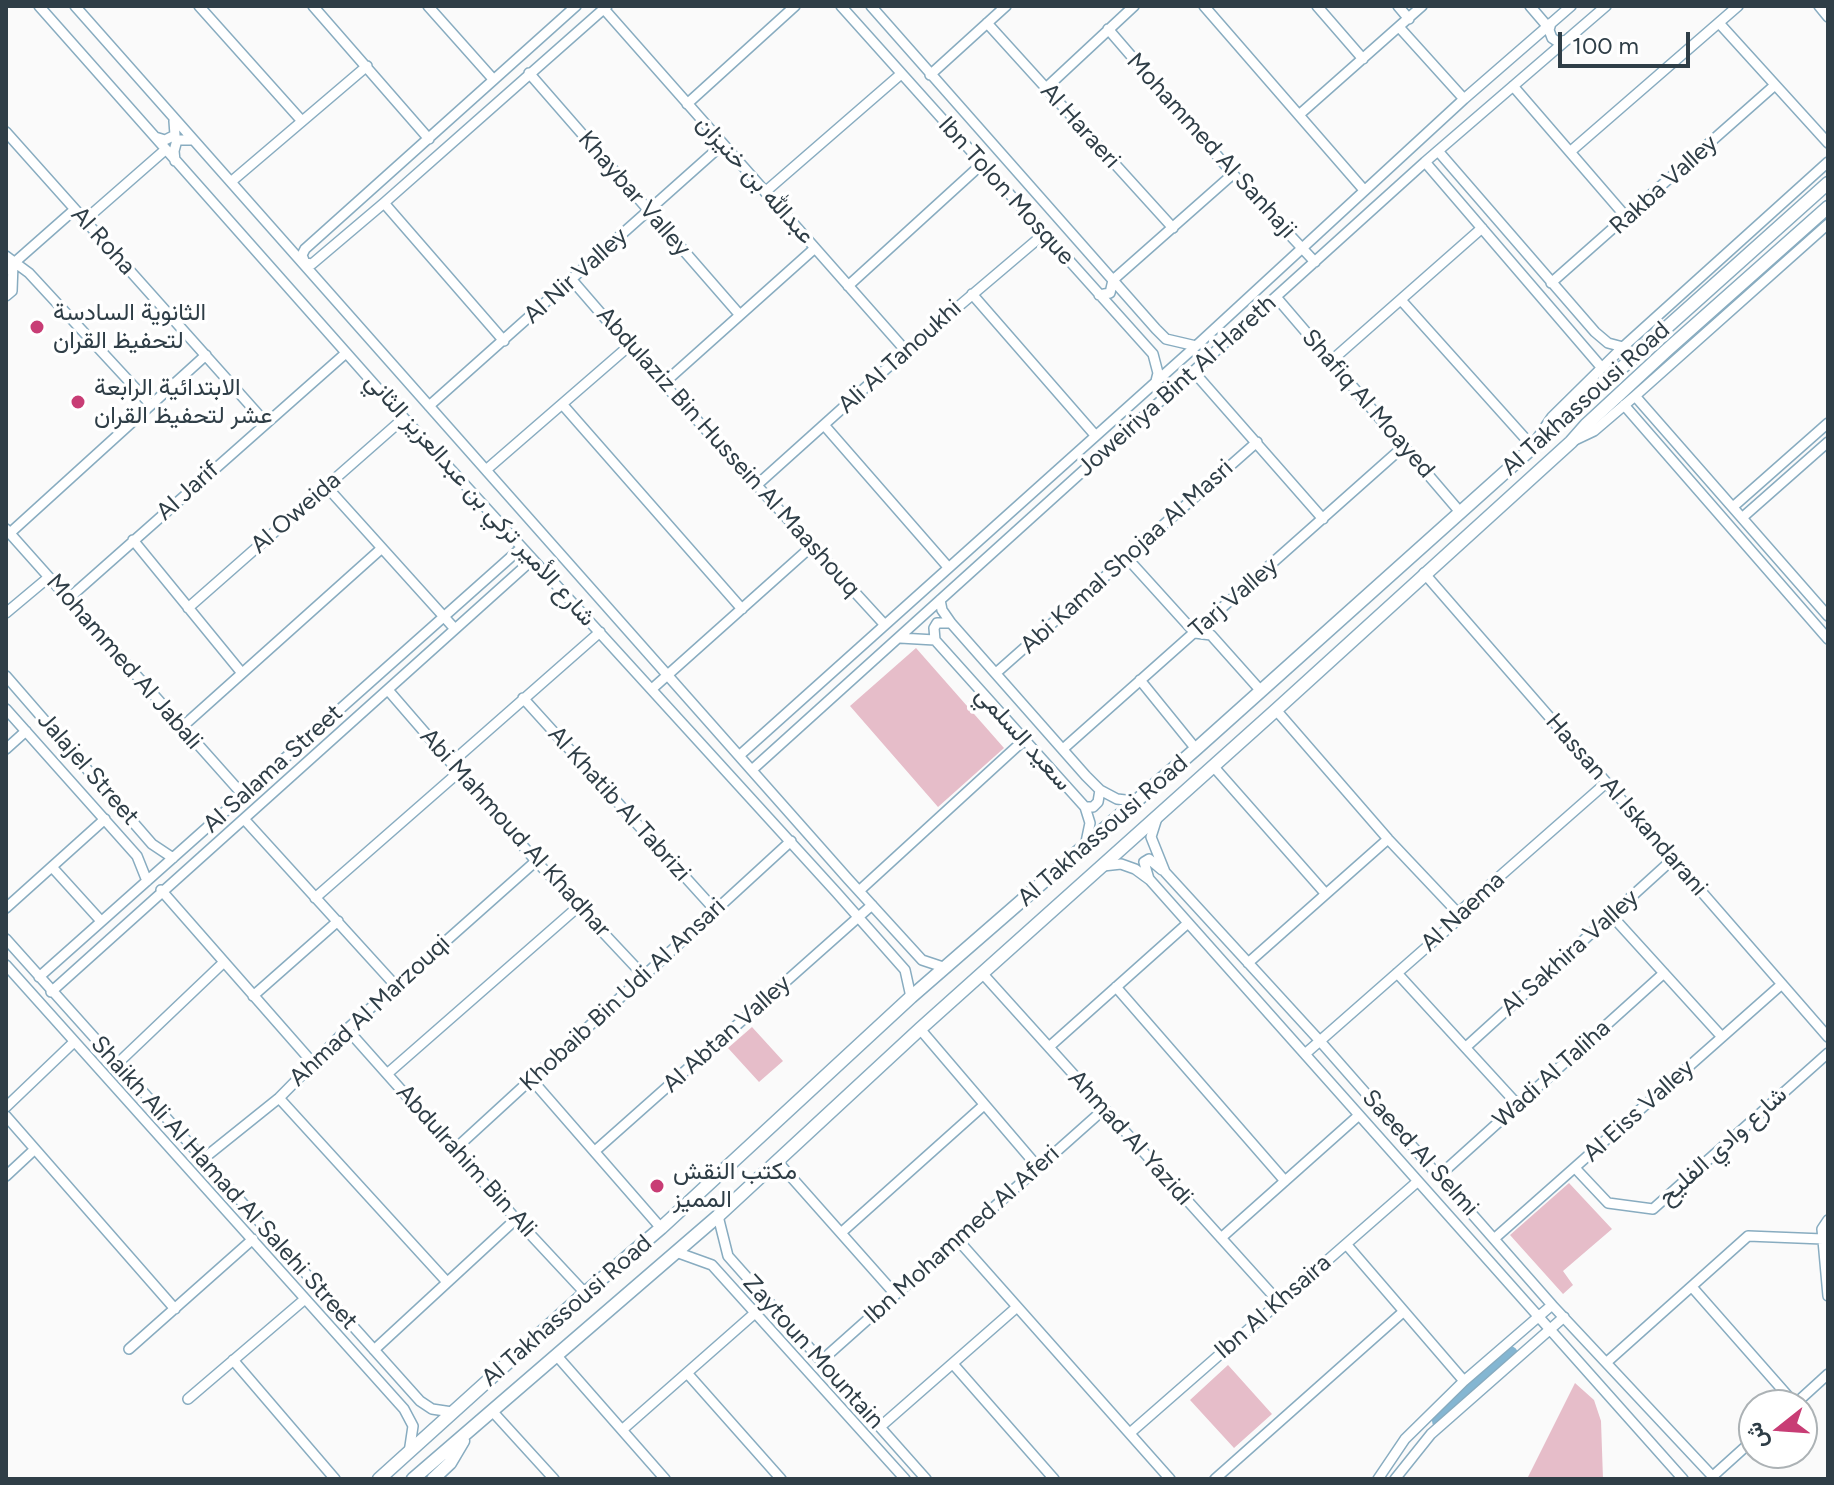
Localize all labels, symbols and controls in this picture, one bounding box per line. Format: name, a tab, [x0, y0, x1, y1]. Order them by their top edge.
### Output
scale bar	[1562, 16, 1694, 66]
text: 100 m	[1572, 31, 1639, 60]
street label: Mohammed Al Sanhaji	[1120, 47, 1302, 245]
street label: Al Haraeri	[1034, 77, 1126, 175]
street label: عبدالله بن خنيزان	[690, 110, 820, 250]
street label: Ibn Tolon Mosque	[932, 111, 1080, 271]
street label: Khaybar Valley	[572, 125, 696, 263]
street label: Rakba Valley	[1604, 129, 1724, 241]
street label: Al Roha	[65, 201, 141, 281]
street label: Al Nir Valley	[518, 222, 634, 330]
street label: Joweiriya Bint Al Hareth	[1072, 289, 1282, 483]
street label: Ali Al Tanoukhi	[832, 294, 968, 420]
place label: الثانوية السادسة لتحفيظ القران	[53, 299, 206, 355]
street label: Abdulaziz Bin Hussein Al Maashouq	[590, 301, 866, 603]
street label: Al Takhassousi Road	[1496, 316, 1676, 482]
marker: الثانوية السادسة لتحفيظ القران	[28, 318, 46, 336]
street label: Shafiq Al Moayed	[1296, 324, 1440, 484]
street label: شارع الأمير تركي بن عبدالعزيز الثاني	[359, 367, 601, 633]
place label: الابتدائية الرابعة عشر لتحفيظ القران	[94, 374, 273, 430]
marker: الابتدائية الرابعة عشر لتحفيظ القران	[69, 393, 87, 411]
street label: Abi Kamal Shojaa Al Masri	[1015, 454, 1239, 660]
street label: Al Jarif	[151, 455, 225, 527]
street label: Al Oweida	[245, 466, 347, 560]
street label: Tarj Valley	[1184, 552, 1284, 644]
street label: Mohammed Al Jabali	[40, 568, 208, 756]
street label: سعيد السلمي	[969, 681, 1077, 797]
street label: Al Salama Street	[197, 699, 349, 839]
street label: Jalajel Street	[31, 707, 145, 831]
street label: Hassan Al Iskandarani	[1539, 708, 1713, 902]
street label: Al Khatib Al Tabrizi	[542, 720, 696, 888]
street label: Abi Mahmoud Al Khadhar	[414, 723, 616, 943]
street label: Al Takhassousi Road	[1012, 749, 1194, 913]
street label: Al Naema	[1415, 866, 1511, 958]
street label: Al Sakhira Valley	[1495, 884, 1645, 1022]
street label: Khobaib Bin Udi Al Ansari	[514, 892, 732, 1098]
street label: Ahmad Al Marzouqi	[284, 929, 456, 1093]
street label: Al Abtan Valley	[657, 969, 797, 1099]
street label: Wadi Al Taliha	[1487, 1014, 1617, 1134]
street label: Shaikh Ali Al Hamad Al Salehi Street	[84, 1030, 364, 1336]
street label: Al Eiss Valley	[1578, 1054, 1700, 1168]
street label: Ahmad Al Yazidi	[1062, 1064, 1198, 1212]
street label: Abdulrahim Bin Ali	[390, 1079, 542, 1243]
street label: شارع وادي الفليح	[1653, 1081, 1793, 1211]
street label: Saeed Al Selmi	[1356, 1084, 1484, 1222]
street label: Ibn Mohammed Al Aferi	[858, 1140, 1066, 1330]
place label: مكتب النقش المميز	[673, 1158, 797, 1214]
marker: مكتب النقش المميز	[648, 1177, 666, 1195]
street label: Al Takhassousi Road	[476, 1229, 658, 1393]
street label: Ibn Al Khsaira	[1209, 1249, 1337, 1365]
street label: Zaytoun Mountain	[736, 1269, 890, 1435]
north arrow	[1738, 1389, 1818, 1469]
text: ش	[1740, 1419, 1773, 1452]

